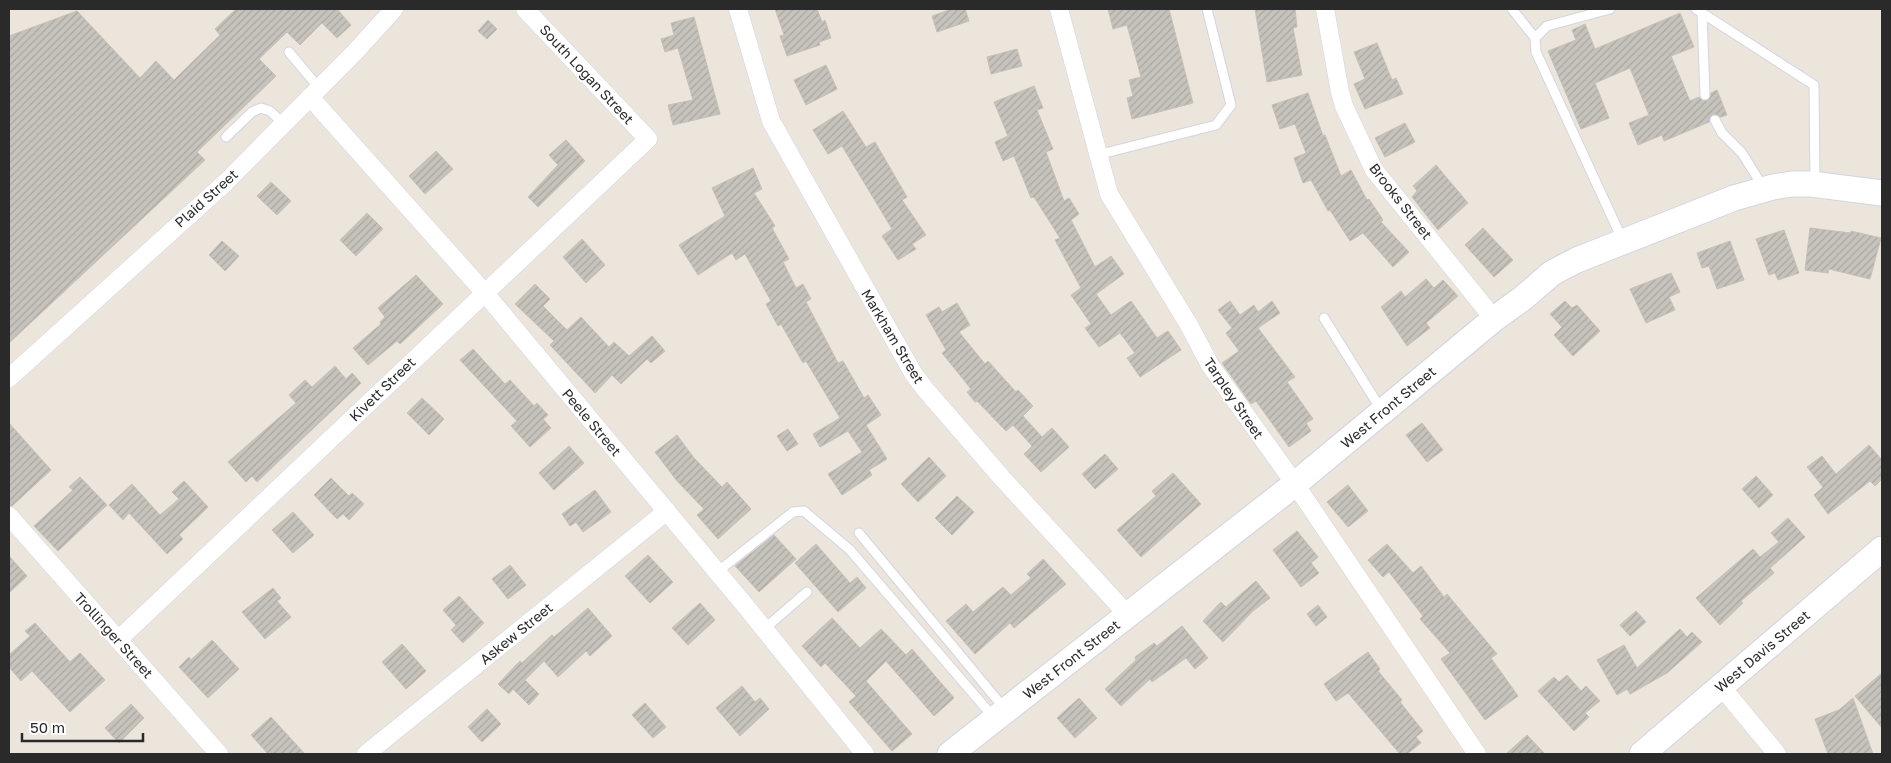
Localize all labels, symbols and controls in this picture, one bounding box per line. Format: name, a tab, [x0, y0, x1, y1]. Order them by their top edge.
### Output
street label: South Logan Street	[537, 21, 637, 127]
street label: Brooks Street	[1366, 160, 1436, 242]
street label: Plaid Street	[171, 165, 241, 231]
street label: Markham Street	[858, 286, 928, 386]
street label: Kivett Street	[345, 353, 419, 425]
street label: Tarpley Street	[1201, 354, 1267, 442]
street label: West Front Street	[1337, 362, 1439, 452]
street label: Peele Street	[559, 385, 625, 459]
street label: Trollinger Street	[71, 589, 157, 681]
street label: Askew Street	[476, 599, 556, 667]
street label: West Davis Street	[1711, 606, 1813, 696]
street label: West Front Street	[1019, 616, 1123, 702]
scale bar	[22, 710, 144, 742]
text: 50 m	[30, 718, 65, 736]

